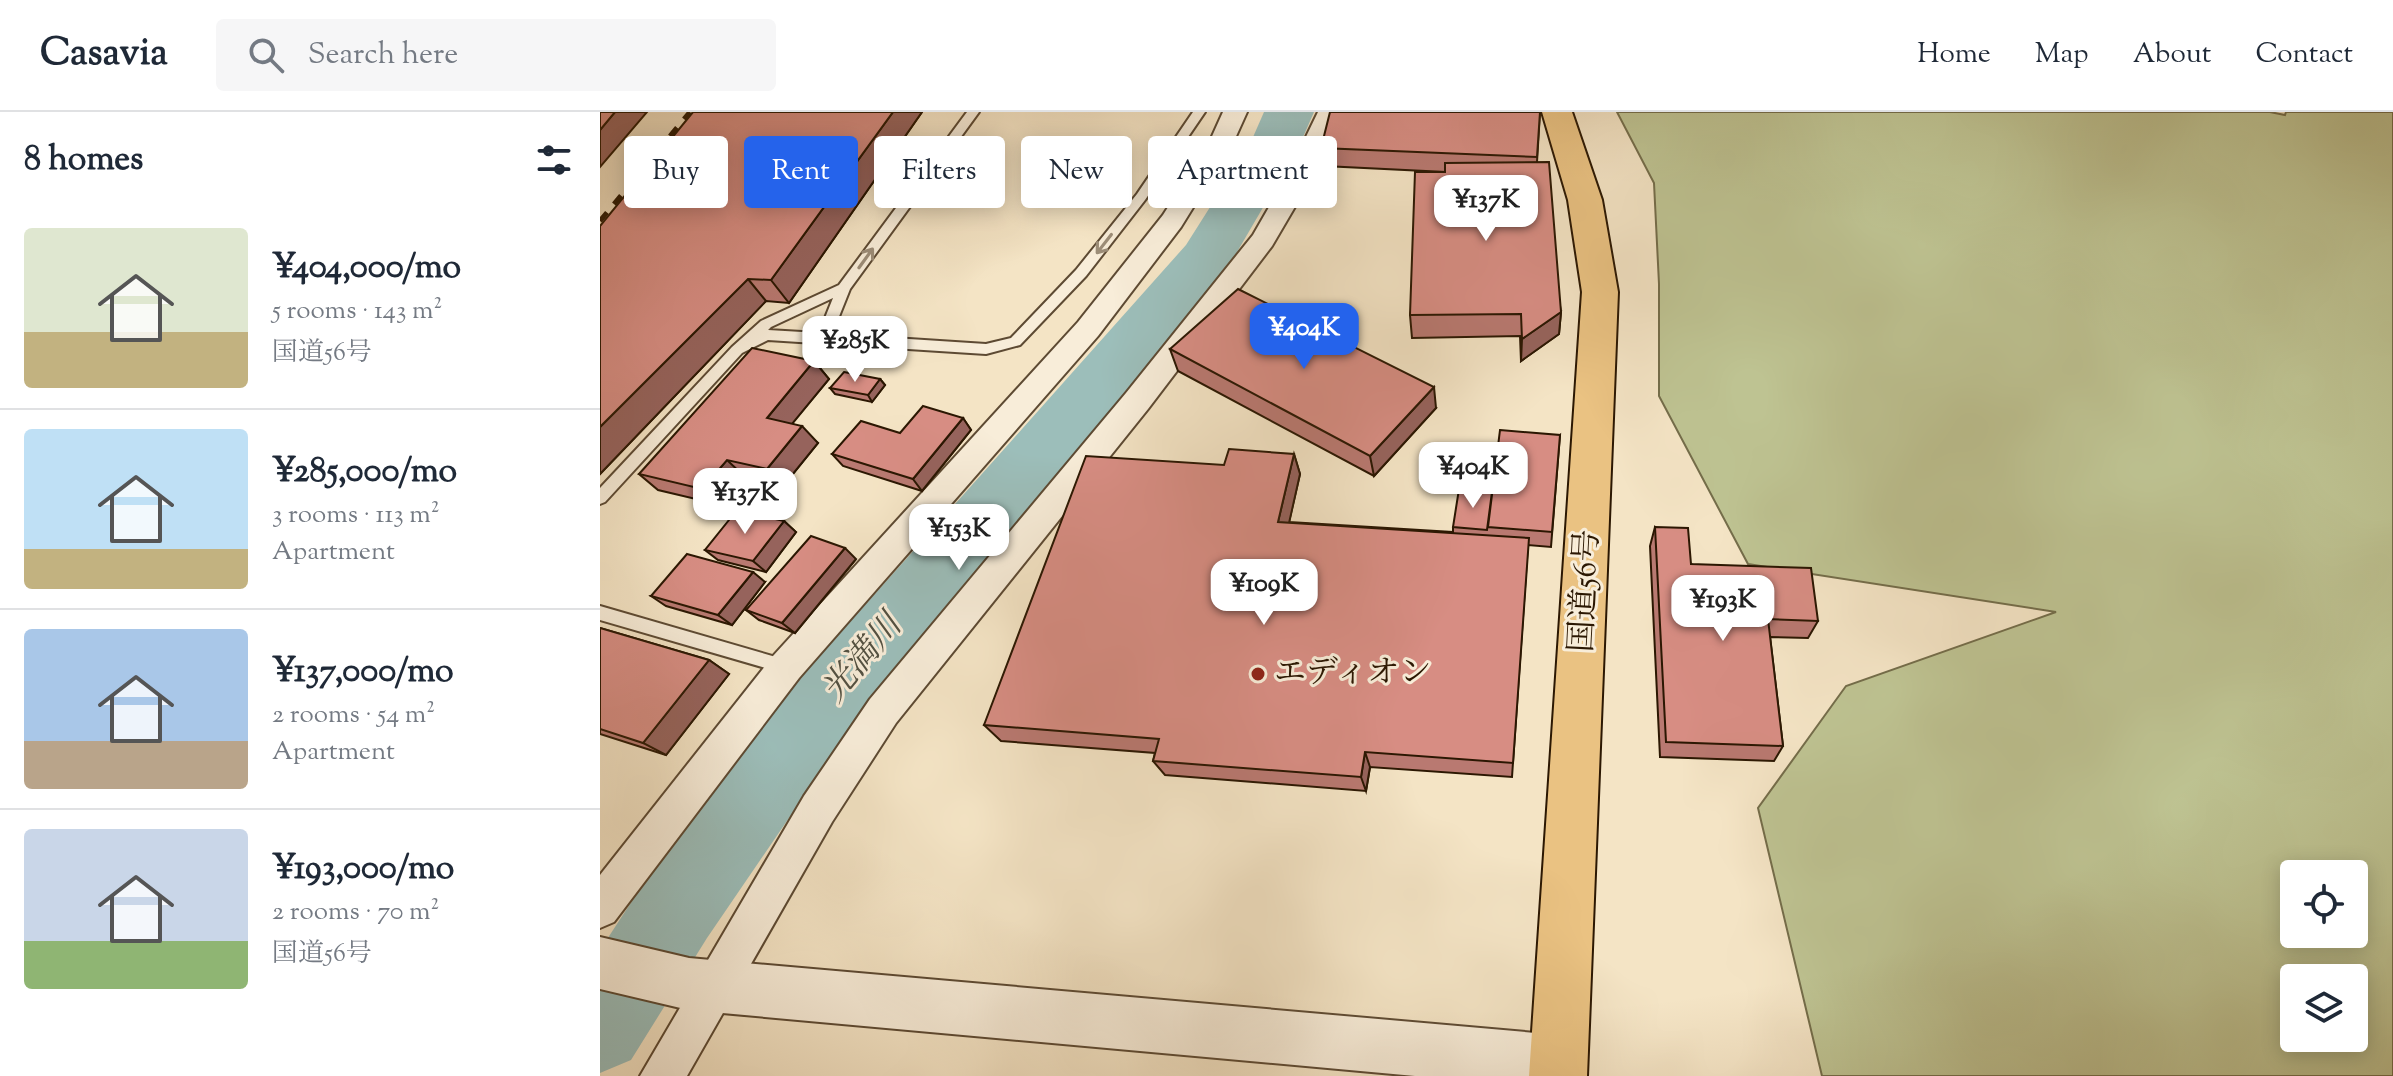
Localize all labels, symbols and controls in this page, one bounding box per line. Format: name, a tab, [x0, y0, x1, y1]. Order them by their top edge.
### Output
search box	[216, 19, 776, 91]
text: Casavia	[40, 28, 168, 82]
icon: search	[244, 33, 288, 77]
text: Search here	[308, 34, 458, 77]
text: Home	[1917, 35, 1991, 75]
text: Map	[2035, 35, 2089, 75]
text: About	[2133, 35, 2211, 75]
text: Contact	[2255, 35, 2353, 75]
text: 8 homes	[24, 136, 143, 185]
chip: Buy	[624, 136, 728, 208]
chip: Rent	[744, 136, 858, 208]
chip: Filters	[874, 136, 1005, 208]
chip: New	[1021, 136, 1132, 208]
chip: Apartment	[1148, 136, 1337, 208]
icon: filters	[532, 138, 576, 182]
pin: ¥137K	[1430, 175, 1542, 243]
text: ¥137K	[1452, 182, 1520, 219]
one-way arrow	[1096, 233, 1113, 254]
text: ¥404,000/mo	[272, 244, 461, 293]
one-way arrow	[857, 248, 874, 269]
icon: home	[88, 260, 184, 356]
text: 5 rooms · 143 m²	[272, 293, 442, 330]
pin: ¥404K	[1248, 303, 1360, 371]
text: ¥404K	[1268, 310, 1340, 347]
pin: ¥285K	[799, 316, 911, 384]
text: ¥285K	[820, 323, 890, 360]
text: 国道56号	[272, 335, 372, 372]
pin: ¥404K	[1417, 442, 1529, 510]
text: ¥285,000/mo	[272, 448, 457, 497]
text: ¥404K	[1437, 449, 1509, 486]
icon: home	[88, 461, 184, 557]
pin: ¥137K	[689, 468, 801, 536]
text: ¥137K	[711, 475, 779, 512]
text: 3 rooms · 113 m²	[272, 497, 440, 534]
pin: ¥153K	[903, 504, 1015, 572]
text: ¥153K	[927, 511, 991, 548]
street label: 国道56号	[1560, 528, 1612, 654]
text: Apartment	[272, 534, 395, 571]
pin: ¥109K	[1208, 559, 1320, 627]
text: ¥109K	[1229, 566, 1299, 603]
pin: ¥193K	[1667, 575, 1779, 643]
text: ¥193K	[1689, 582, 1757, 619]
water label: 光満川	[811, 601, 917, 714]
text: ¥137,000/mo	[272, 648, 454, 697]
place label: エディオン	[1274, 651, 1431, 697]
icon: home	[88, 661, 184, 757]
marker: エディオン	[1249, 665, 1267, 683]
text: 2 rooms · 54 m²	[272, 697, 435, 734]
text: Apartment	[272, 734, 395, 771]
text: ¥193,000/mo	[272, 845, 454, 894]
map controls	[2280, 860, 2368, 1052]
button: locate	[2280, 860, 2368, 948]
icon: home	[88, 861, 184, 957]
text: 2 rooms · 70 m²	[272, 894, 439, 931]
text: 国道56号	[272, 936, 372, 973]
button: layers	[2280, 964, 2368, 1052]

